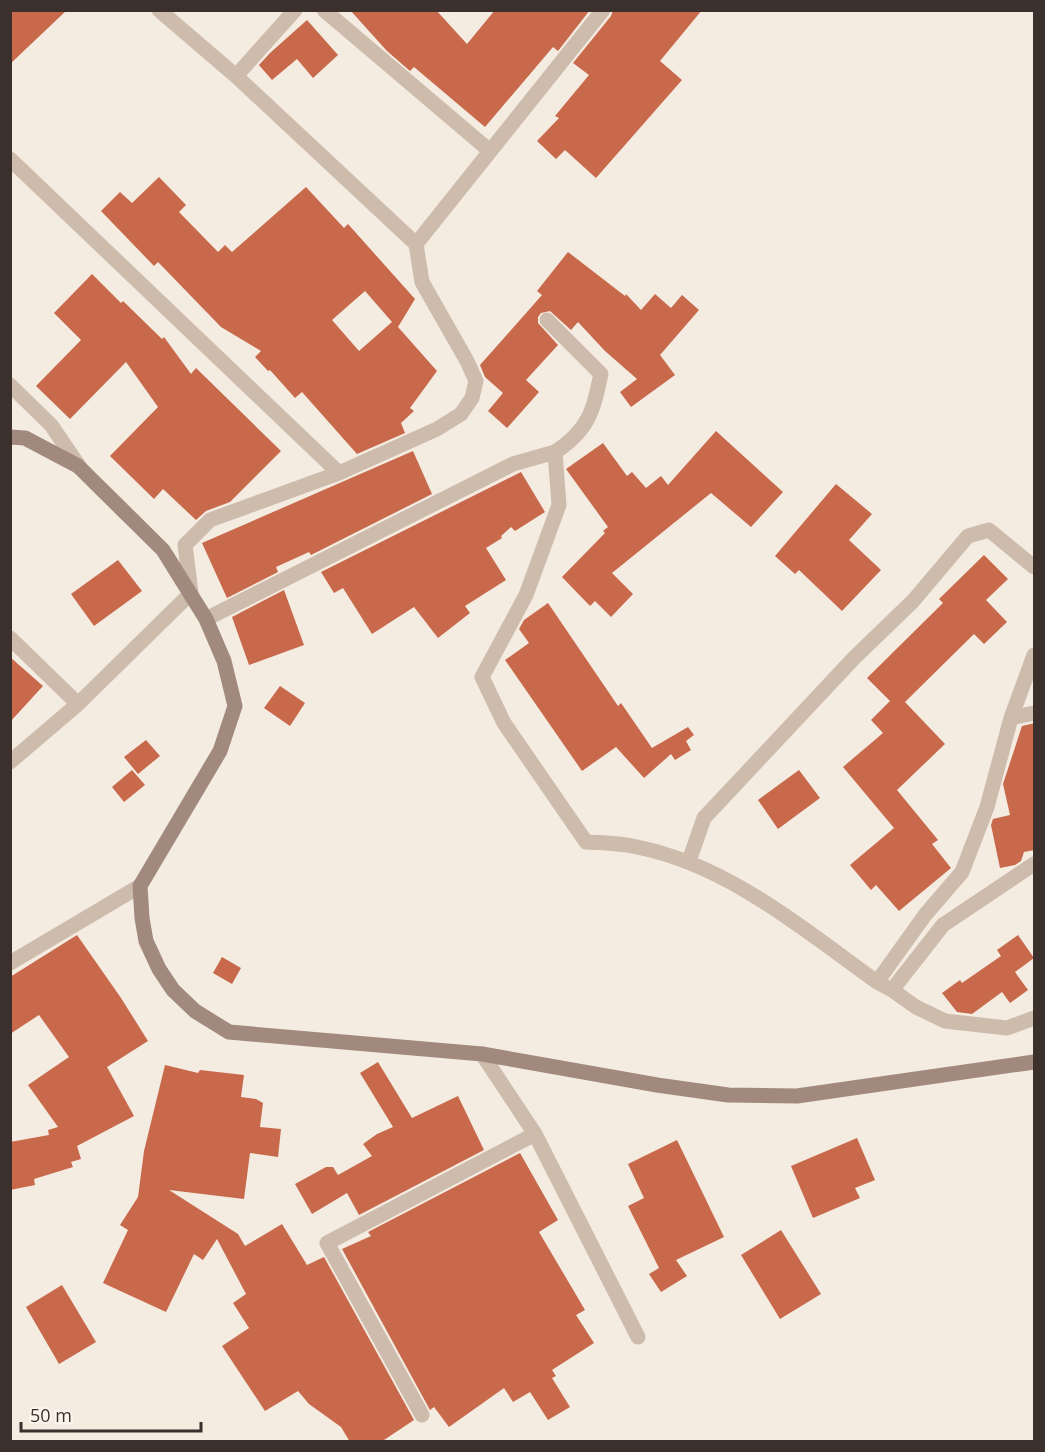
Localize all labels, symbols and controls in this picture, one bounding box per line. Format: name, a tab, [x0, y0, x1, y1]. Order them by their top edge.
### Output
scale bar	[21, 1395, 201, 1433]
text: 50 m	[30, 1403, 72, 1427]

